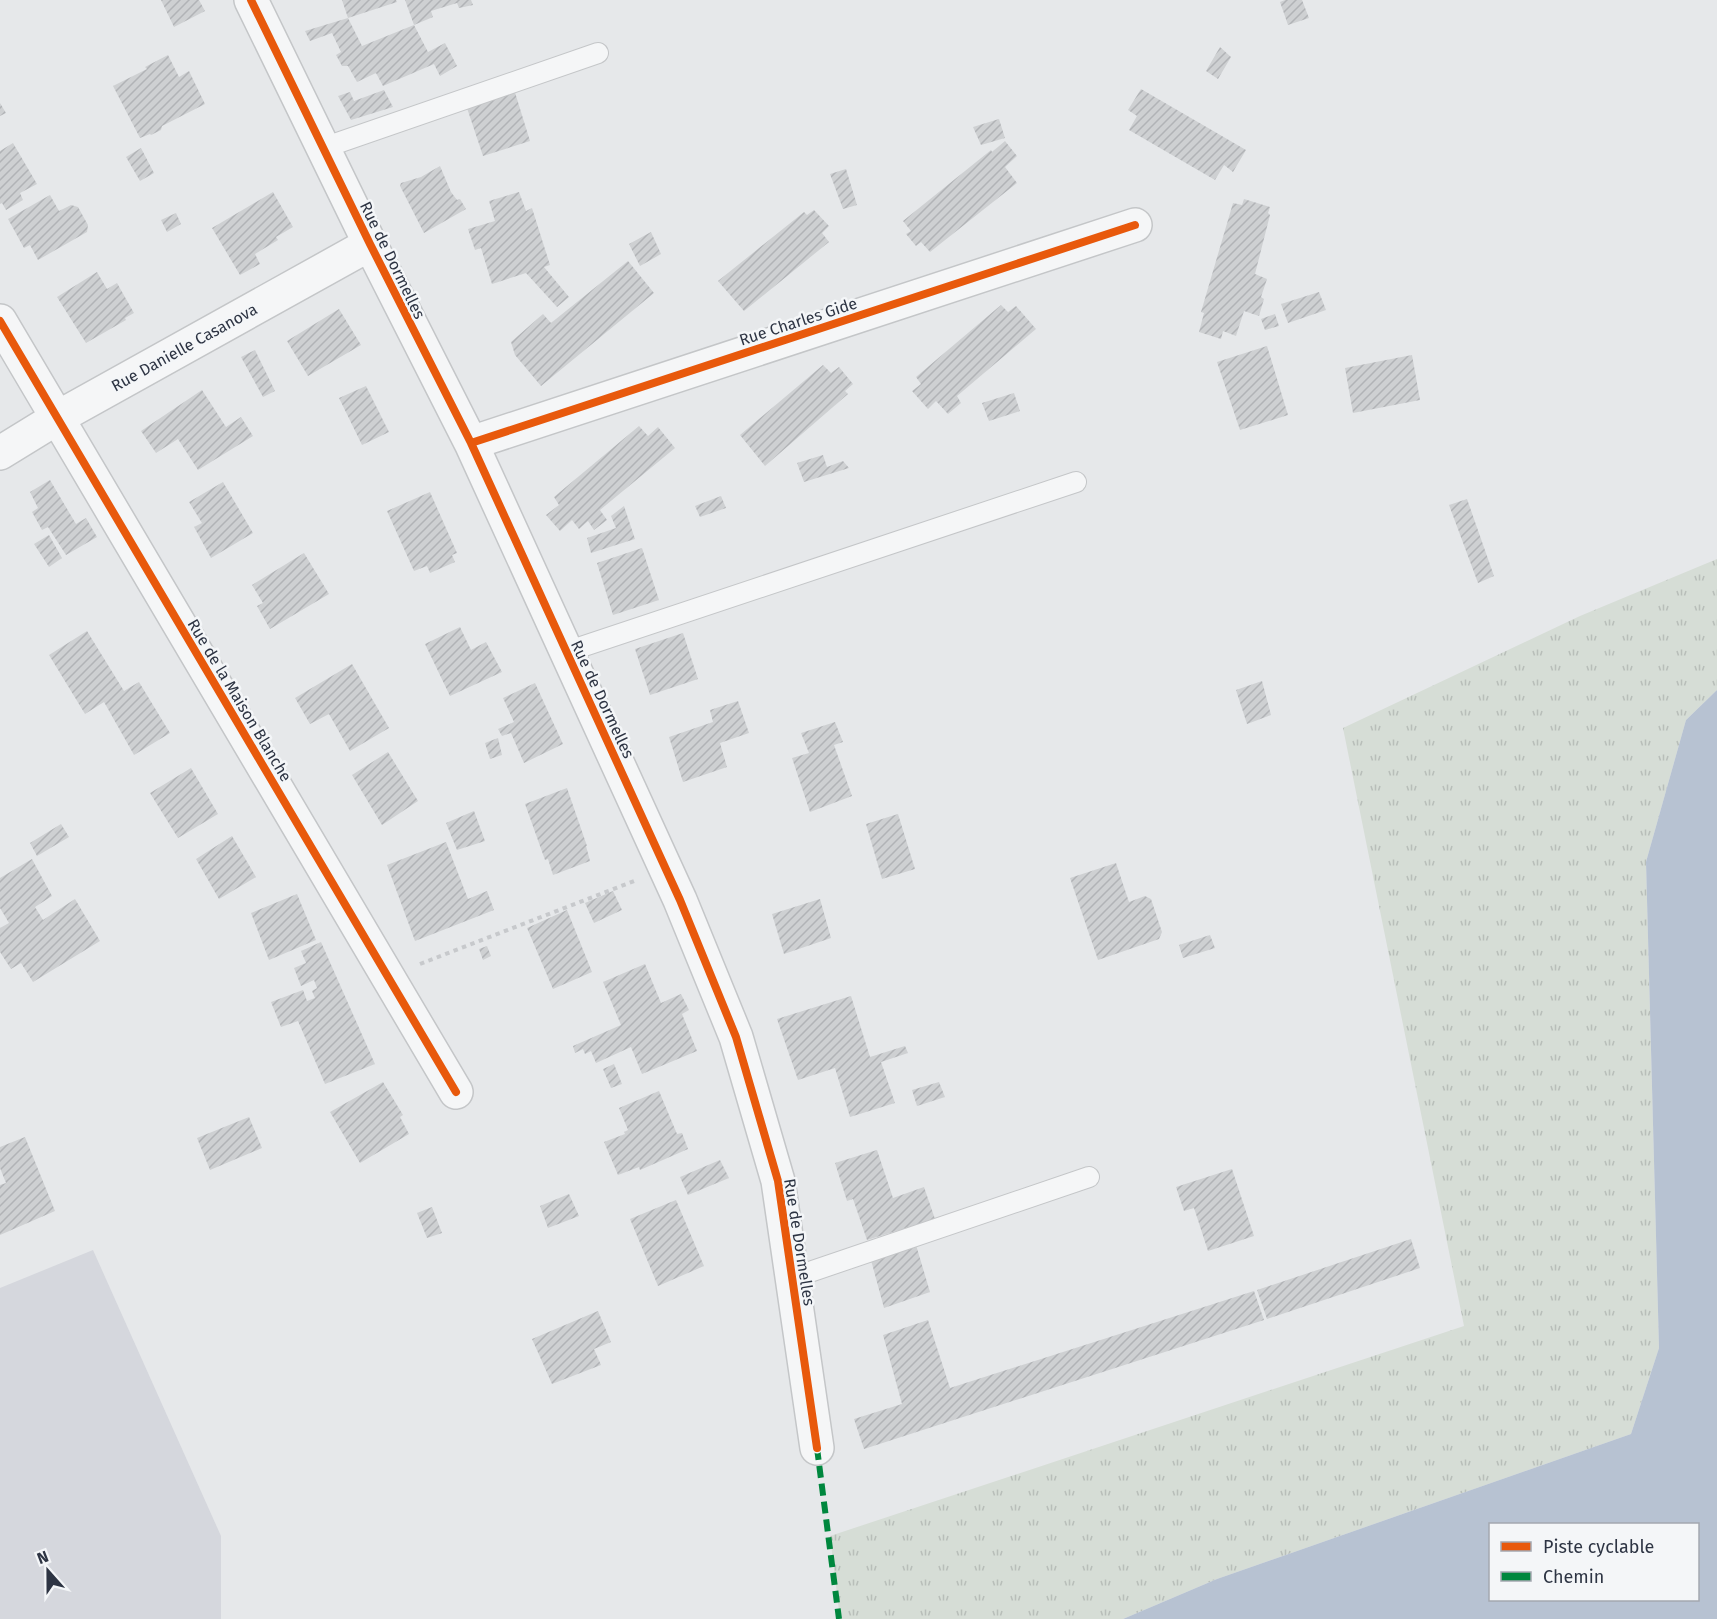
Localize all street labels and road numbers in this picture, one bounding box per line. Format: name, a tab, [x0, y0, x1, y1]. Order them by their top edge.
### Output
street label: Rue de Dormelles	[356, 198, 429, 322]
street label: Rue Charles Gide	[737, 293, 860, 350]
street label: Rue Danielle Casanova	[108, 299, 261, 396]
street label: Rue de la Maison Blanche	[183, 616, 296, 785]
street label: Rue de Dormelles	[567, 637, 638, 761]
street label: Rue de Dormelles	[780, 1177, 819, 1307]

